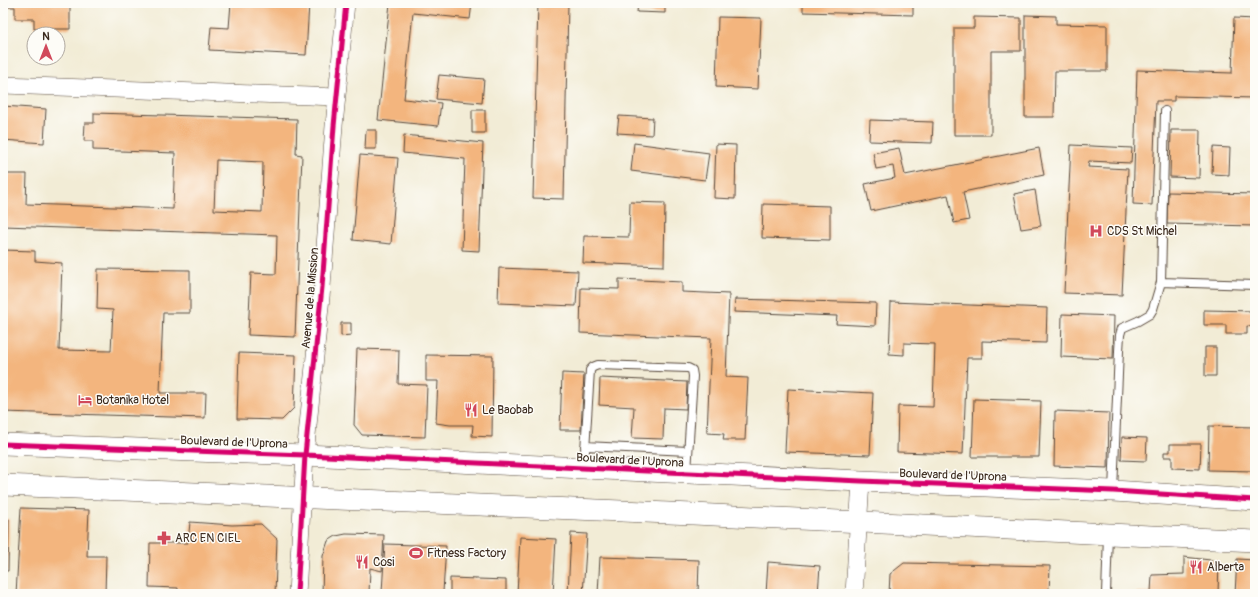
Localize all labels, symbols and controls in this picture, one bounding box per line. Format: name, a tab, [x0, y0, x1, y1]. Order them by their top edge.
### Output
north arrow	[26, 26, 66, 66]
text: N	[42, 30, 50, 43]
hospital icon: CDS St Michel	[1088, 223, 1104, 239]
place label: CDS St Michel	[1107, 224, 1177, 239]
street label: Avenue de la Mission	[299, 246, 322, 349]
hotel icon: Botanika Hotel	[77, 392, 93, 408]
place label: Botanika Hotel	[96, 393, 169, 408]
restaurant icon: Le Baobab	[463, 402, 479, 418]
place label: Le Baobab	[482, 403, 534, 418]
street label: Boulevard de l'Uprona	[180, 433, 288, 452]
street label: Boulevard de l'Uprona	[576, 450, 685, 471]
street label: Boulevard de l'Uprona	[899, 466, 1007, 485]
pharmacy icon: ARC EN CIEL	[156, 530, 172, 546]
place label: ARC EN CIEL	[175, 531, 241, 546]
sports icon: Fitness Factory	[408, 545, 424, 561]
place label: Fitness Factory	[427, 546, 506, 561]
restaurant icon: Cosi	[354, 554, 370, 570]
place label: Cosi	[373, 555, 394, 570]
restaurant icon: Alberta	[1188, 559, 1204, 575]
place label: Alberta	[1207, 560, 1245, 575]

